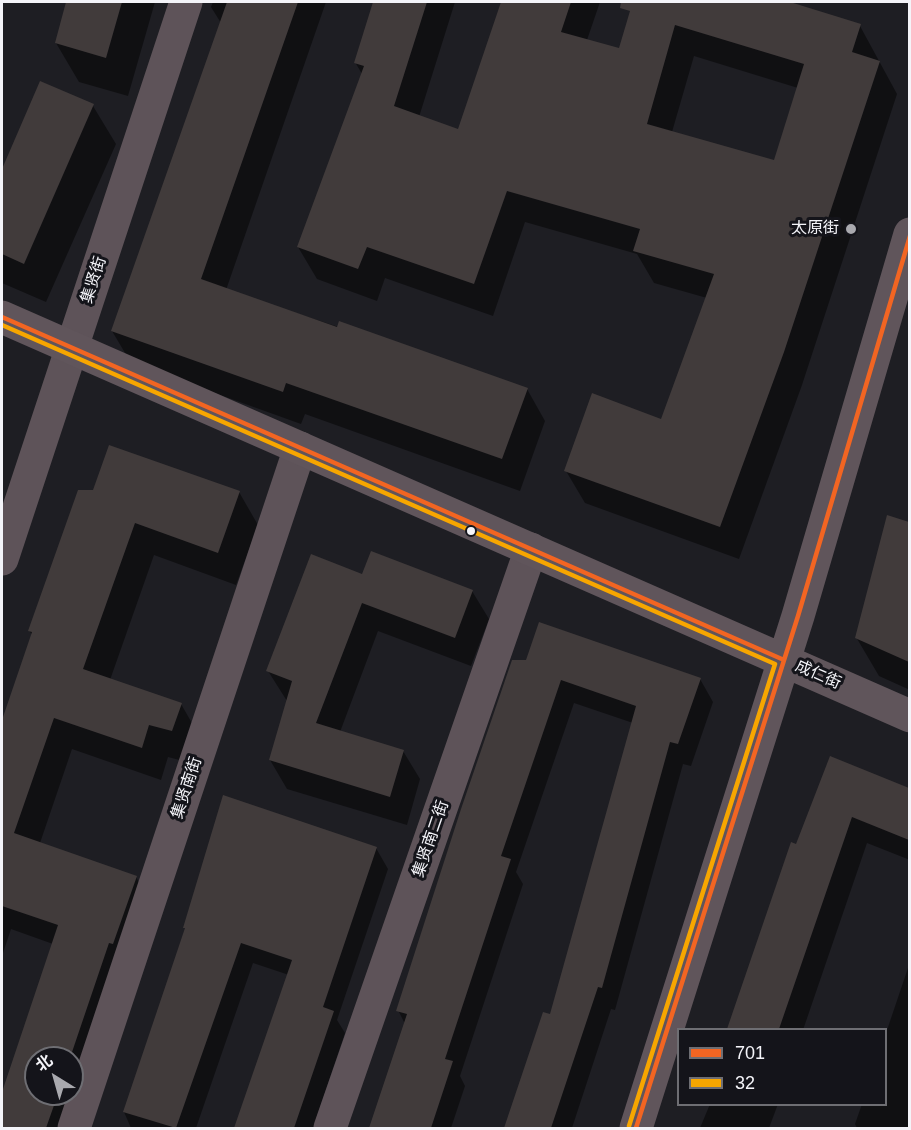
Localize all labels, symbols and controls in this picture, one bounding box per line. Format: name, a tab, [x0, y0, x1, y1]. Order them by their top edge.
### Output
place label: 太原街	[791, 219, 839, 239]
marker: 太原街	[844, 222, 858, 236]
street label: 集贤街	[77, 254, 111, 306]
unlabelled marker	[465, 525, 477, 537]
street label: 成仁街	[792, 656, 844, 694]
street label: 集贤南街	[168, 755, 206, 821]
street label: 集贤南二街	[409, 798, 453, 880]
legend	[677, 1028, 887, 1106]
text: 701	[735, 1043, 765, 1063]
north arrow	[24, 1046, 84, 1106]
text: 北	[33, 1051, 56, 1074]
text: 32	[735, 1073, 755, 1093]

